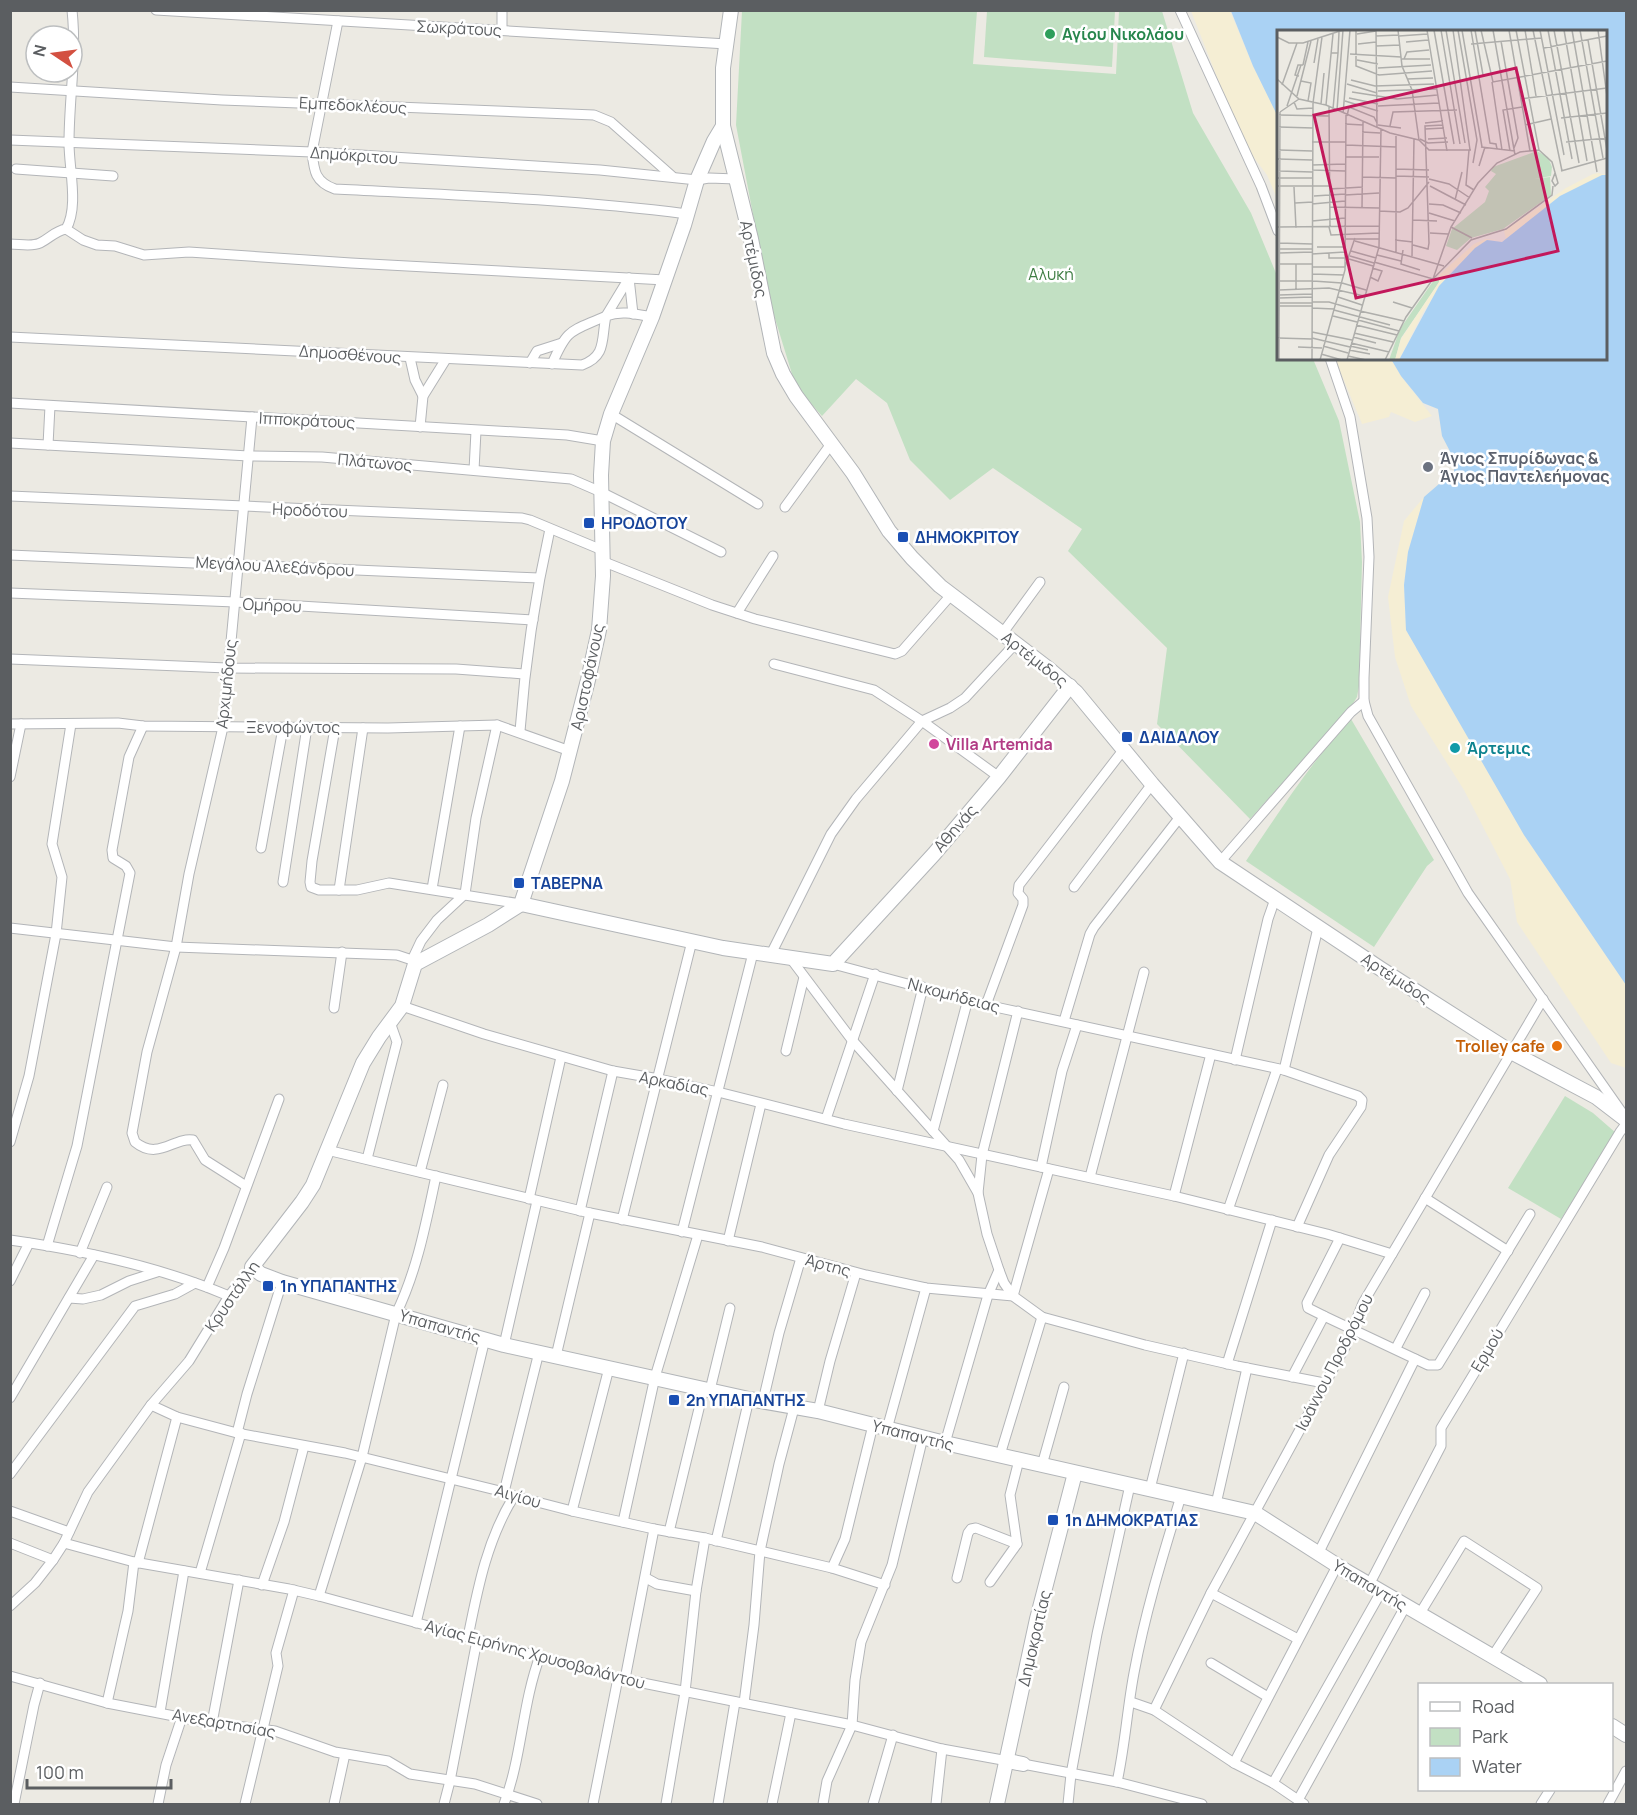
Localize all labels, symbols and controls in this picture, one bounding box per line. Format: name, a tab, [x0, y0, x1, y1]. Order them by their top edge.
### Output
street label: Σωκράτους	[416, 15, 502, 41]
place label: Αγίου Νικολάου	[1062, 23, 1184, 45]
north arrow	[24, 24, 84, 84]
marker: Αγίου Νικολάου	[1043, 27, 1057, 41]
inset map	[1277, 30, 1607, 360]
text: N	[27, 43, 51, 59]
street label: Εμπεδοκλέους	[298, 91, 408, 119]
street label: Δημόκριτου	[309, 141, 399, 169]
street label: Αρτέμιδος	[735, 218, 773, 300]
park label: Αλυκή	[1028, 263, 1074, 285]
street label: Δημοσθένους	[298, 339, 402, 369]
street label: Ιπποκράτους	[258, 406, 356, 434]
place label: Άγιος Σπυρίδωνας & Άγιος Παντελεήμονας	[1440, 447, 1610, 487]
street label: Πλάτωνος	[337, 448, 413, 476]
marker: Άγιος Σπυρίδωνας & Άγιος Παντελεήμονας	[1421, 460, 1435, 474]
street label: Ηροδότου	[272, 498, 348, 522]
place label: ΗΡΟΔΟΤΟΥ	[601, 512, 688, 534]
marker: ΗΡΟΔΟΤΟΥ	[582, 516, 596, 530]
place label: ΔΗΜΟΚΡΙΤΟΥ	[915, 526, 1019, 548]
marker: ΔΗΜΟΚΡΙΤΟΥ	[896, 530, 910, 544]
street label: Μεγάλου Αλεξάνδρου	[195, 551, 355, 581]
street label: Ομήρου	[242, 592, 302, 618]
street label: Αριστοφάνους	[565, 621, 609, 732]
street label: Αρτέμιδος	[997, 626, 1073, 692]
street label: Αρχιμήδους	[210, 638, 242, 730]
street label: Ξενοφώντος	[246, 716, 340, 738]
place label: ΔΑΙΔΑΛΟΥ	[1139, 726, 1219, 748]
marker: ΔΑΙΔΑΛΟΥ	[1120, 730, 1134, 744]
place label: Villa Artemida	[946, 733, 1053, 755]
marker: Villa Artemida	[927, 737, 941, 751]
place label: Άρτεμις	[1467, 737, 1531, 759]
marker: Άρτεμις	[1448, 741, 1462, 755]
street label: Αθηνάς	[928, 799, 982, 856]
place label: ΤΑΒΕΡΝΑ	[531, 872, 603, 894]
marker: ΤΑΒΕΡΝΑ	[512, 876, 526, 890]
street label: Αρτέμιδος	[1357, 947, 1435, 1009]
street label: Νικομήδειας	[906, 972, 1003, 1018]
place label: Trolley cafe	[1456, 1035, 1545, 1057]
marker: Trolley cafe	[1550, 1039, 1564, 1053]
street label: Αρκαδίας	[637, 1065, 711, 1101]
street label: Άρτης	[803, 1248, 853, 1282]
street label: Κρυστάλλη	[200, 1256, 264, 1336]
place label: 1η ΥΠΑΠΑΝΤΗΣ	[280, 1275, 398, 1297]
marker: 1η ΥΠΑΠΑΝΤΗΣ	[261, 1279, 275, 1293]
street label: Ιωάννου Προδρόμου	[1290, 1290, 1378, 1434]
street label: Υπαπαντής	[397, 1304, 483, 1348]
street label: Ερμού	[1465, 1324, 1509, 1376]
place label: 2η ΥΠΑΠΑΝΤΗΣ	[686, 1389, 806, 1411]
marker: 2η ΥΠΑΠΑΝΤΗΣ	[667, 1393, 681, 1407]
street label: Υπαπαντής	[870, 1414, 956, 1456]
street label: Αιγίου	[492, 1479, 544, 1513]
place label: 1η ΔΗΜΟΚΡΑΤΙΑΣ	[1065, 1509, 1199, 1531]
marker: 1η ΔΗΜΟΚΡΑΤΙΑΣ	[1046, 1513, 1060, 1527]
street label: Υπαπαντής	[1329, 1554, 1412, 1616]
street label: Δημοκρατίας	[1012, 1588, 1056, 1688]
street label: Αγίας Ειρήνης Χρυσοβαλάντου	[422, 1614, 648, 1694]
legend	[1418, 1683, 1613, 1791]
text: Road	[1472, 1694, 1515, 1718]
street label: Ανεξαρτησίας	[171, 1703, 277, 1743]
text: Park	[1472, 1724, 1509, 1748]
scale bar	[27, 1752, 171, 1790]
text: Water	[1472, 1754, 1522, 1778]
text: 100 m	[36, 1760, 84, 1784]

